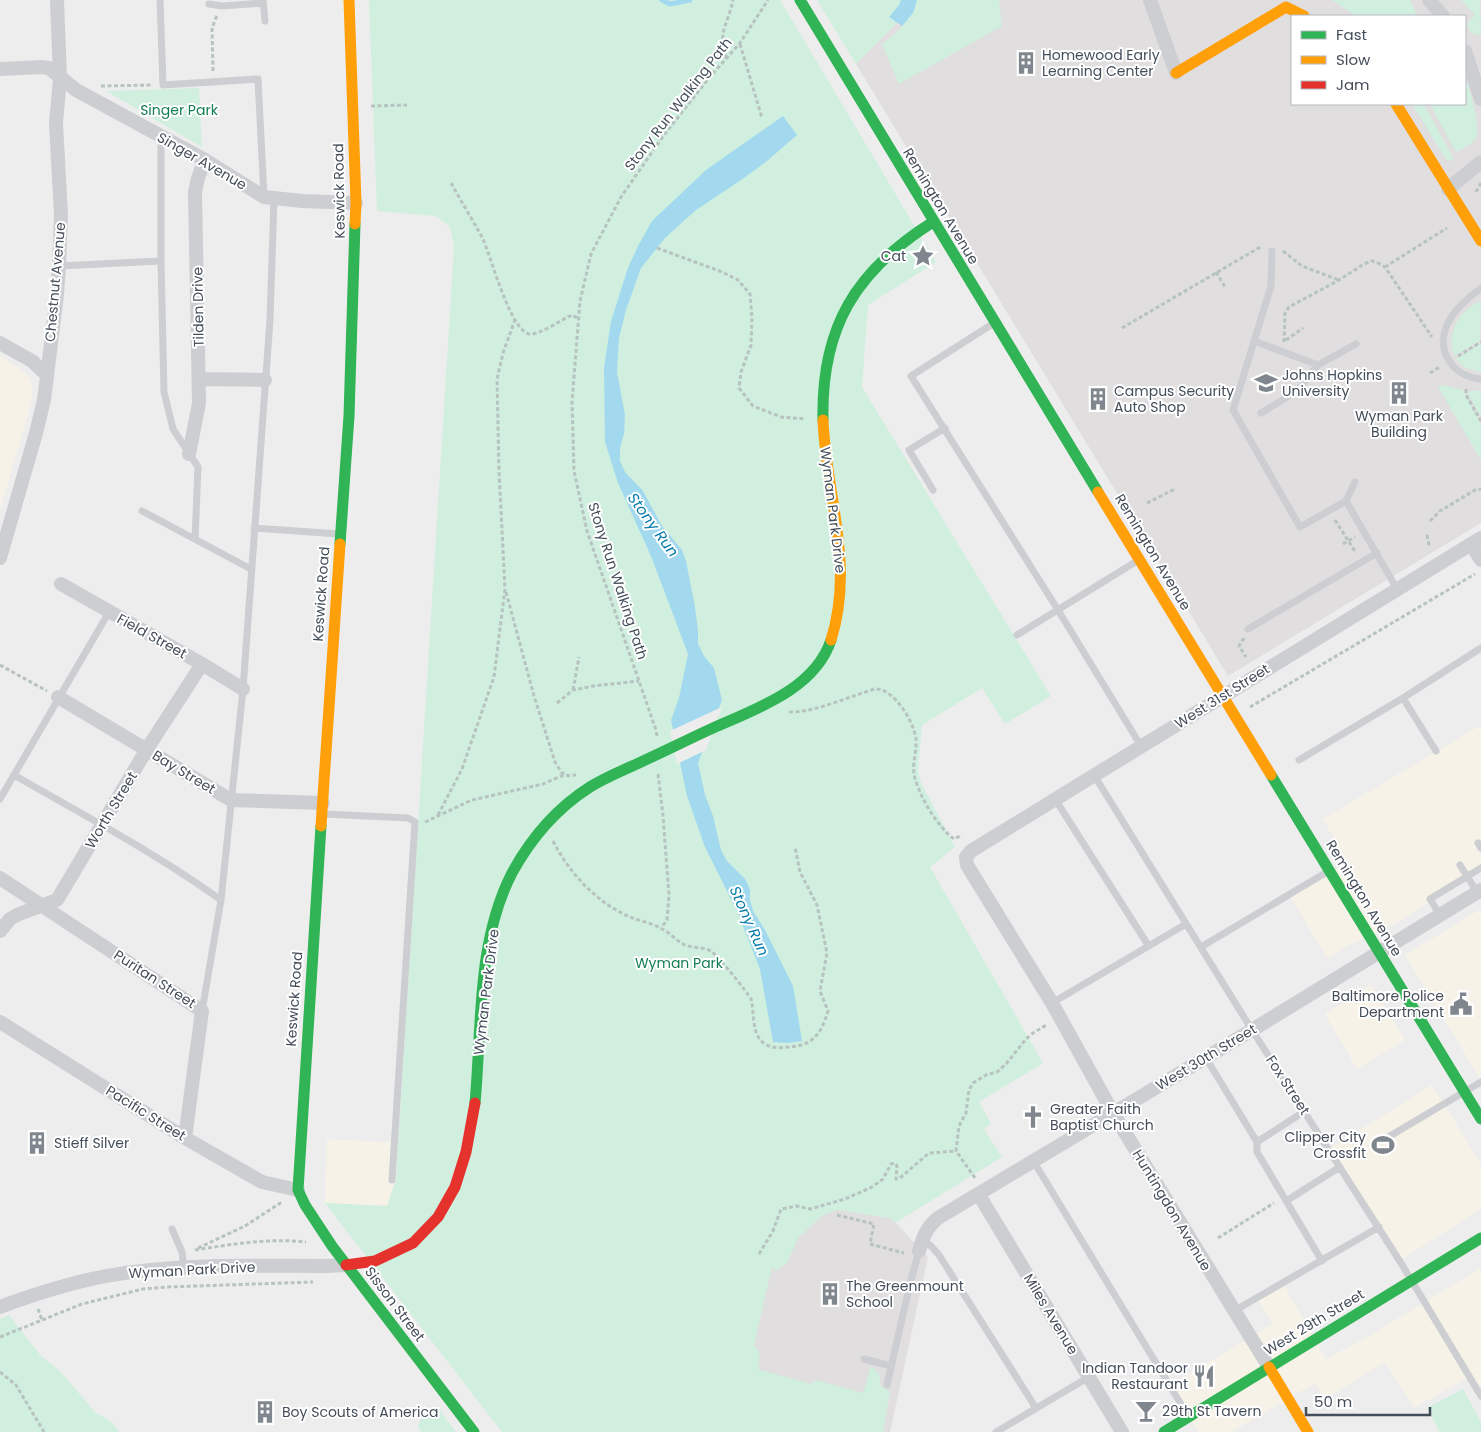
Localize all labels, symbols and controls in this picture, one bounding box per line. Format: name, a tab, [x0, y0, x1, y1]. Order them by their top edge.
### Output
legend	[1291, 15, 1466, 105]
text: Fast	[1336, 24, 1367, 45]
street label: Stony Run Walking Path	[620, 33, 736, 175]
place label: Homewood Early Learning Center	[1042, 45, 1160, 81]
text: Slow	[1336, 49, 1371, 70]
building icon: Homewood Early Learning Center	[1013, 50, 1039, 76]
text: Jam	[1336, 74, 1370, 95]
park label: Singer Park	[140, 100, 219, 120]
street label: Singer Avenue	[154, 127, 251, 195]
street label: Keswick Road	[328, 143, 350, 239]
street label: Remington Avenue	[898, 144, 984, 268]
street label: Chestnut Avenue	[40, 221, 70, 343]
place icon: Cat	[910, 243, 936, 269]
place label: Cat	[881, 246, 906, 266]
street label: Tilden Drive	[187, 266, 209, 347]
place label: Johns Hopkins University	[1282, 365, 1382, 401]
school or university icon: Johns Hopkins University	[1253, 370, 1279, 396]
building icon: Wyman Park Building	[1386, 380, 1412, 406]
place label: Campus Security Auto Shop	[1114, 381, 1234, 417]
building icon: Campus Security Auto Shop	[1085, 386, 1111, 412]
place label: Wyman Park Building	[1355, 406, 1444, 442]
street label: Wyman Park Drive	[815, 446, 851, 575]
water label: Stony Run	[623, 488, 684, 561]
street label: Remington Avenue	[1110, 490, 1196, 614]
street label: Stony Run Walking Path	[583, 500, 653, 662]
street label: Keswick Road	[308, 546, 334, 642]
street label: Field Street	[114, 609, 190, 663]
street label: West 31st Street	[1171, 659, 1273, 733]
street label: Bay Street	[149, 745, 219, 799]
street label: Worth Street	[80, 768, 142, 852]
street label: Remington Avenue	[1321, 836, 1407, 960]
water label: Stony Run	[725, 882, 774, 959]
street label: Wyman Park Drive	[468, 927, 504, 1056]
street label: Puritan Street	[110, 945, 200, 1013]
street label: Keswick Road	[281, 951, 307, 1047]
park label: Wyman Park	[635, 953, 724, 973]
place label: Baltimore Police Department	[1332, 986, 1444, 1022]
public building icon: Baltimore Police Department	[1448, 991, 1474, 1017]
street label: West 30th Street	[1152, 1019, 1260, 1095]
street label: Fox Street	[1261, 1051, 1315, 1119]
street label: Pacific Street	[102, 1080, 190, 1146]
place label: Greater Faith Baptist Church	[1050, 1099, 1154, 1135]
church icon: Greater Faith Baptist Church	[1020, 1104, 1046, 1130]
place label: Clipper City Crossfit	[1285, 1127, 1366, 1163]
building icon: Stieff Silver	[24, 1130, 50, 1156]
sports icon: Clipper City Crossfit	[1370, 1132, 1396, 1158]
place label: Stieff Silver	[54, 1133, 129, 1153]
street label: Huntingdon Avenue	[1128, 1146, 1216, 1275]
street label: Wyman Park Drive	[128, 1257, 256, 1283]
street label: Sisson Street	[360, 1262, 430, 1346]
street label: Miles Avenue	[1019, 1270, 1083, 1359]
place label: The Greenmount School	[846, 1276, 964, 1312]
building icon: The Greenmount School	[817, 1281, 843, 1307]
street label: West 29th Street	[1260, 1284, 1368, 1360]
place label: Indian Tandoor Restaurant	[1082, 1358, 1188, 1394]
restaurant icon: Indian Tandoor Restaurant	[1191, 1363, 1217, 1389]
scale bar	[1306, 1384, 1430, 1416]
text: 50 m	[1314, 1391, 1352, 1412]
bar icon: 29th St Tavern	[1133, 1398, 1159, 1424]
building icon: Boy Scouts of America	[252, 1399, 278, 1425]
place label: 29th St Tavern	[1162, 1401, 1261, 1421]
place label: Boy Scouts of America	[282, 1402, 438, 1422]

